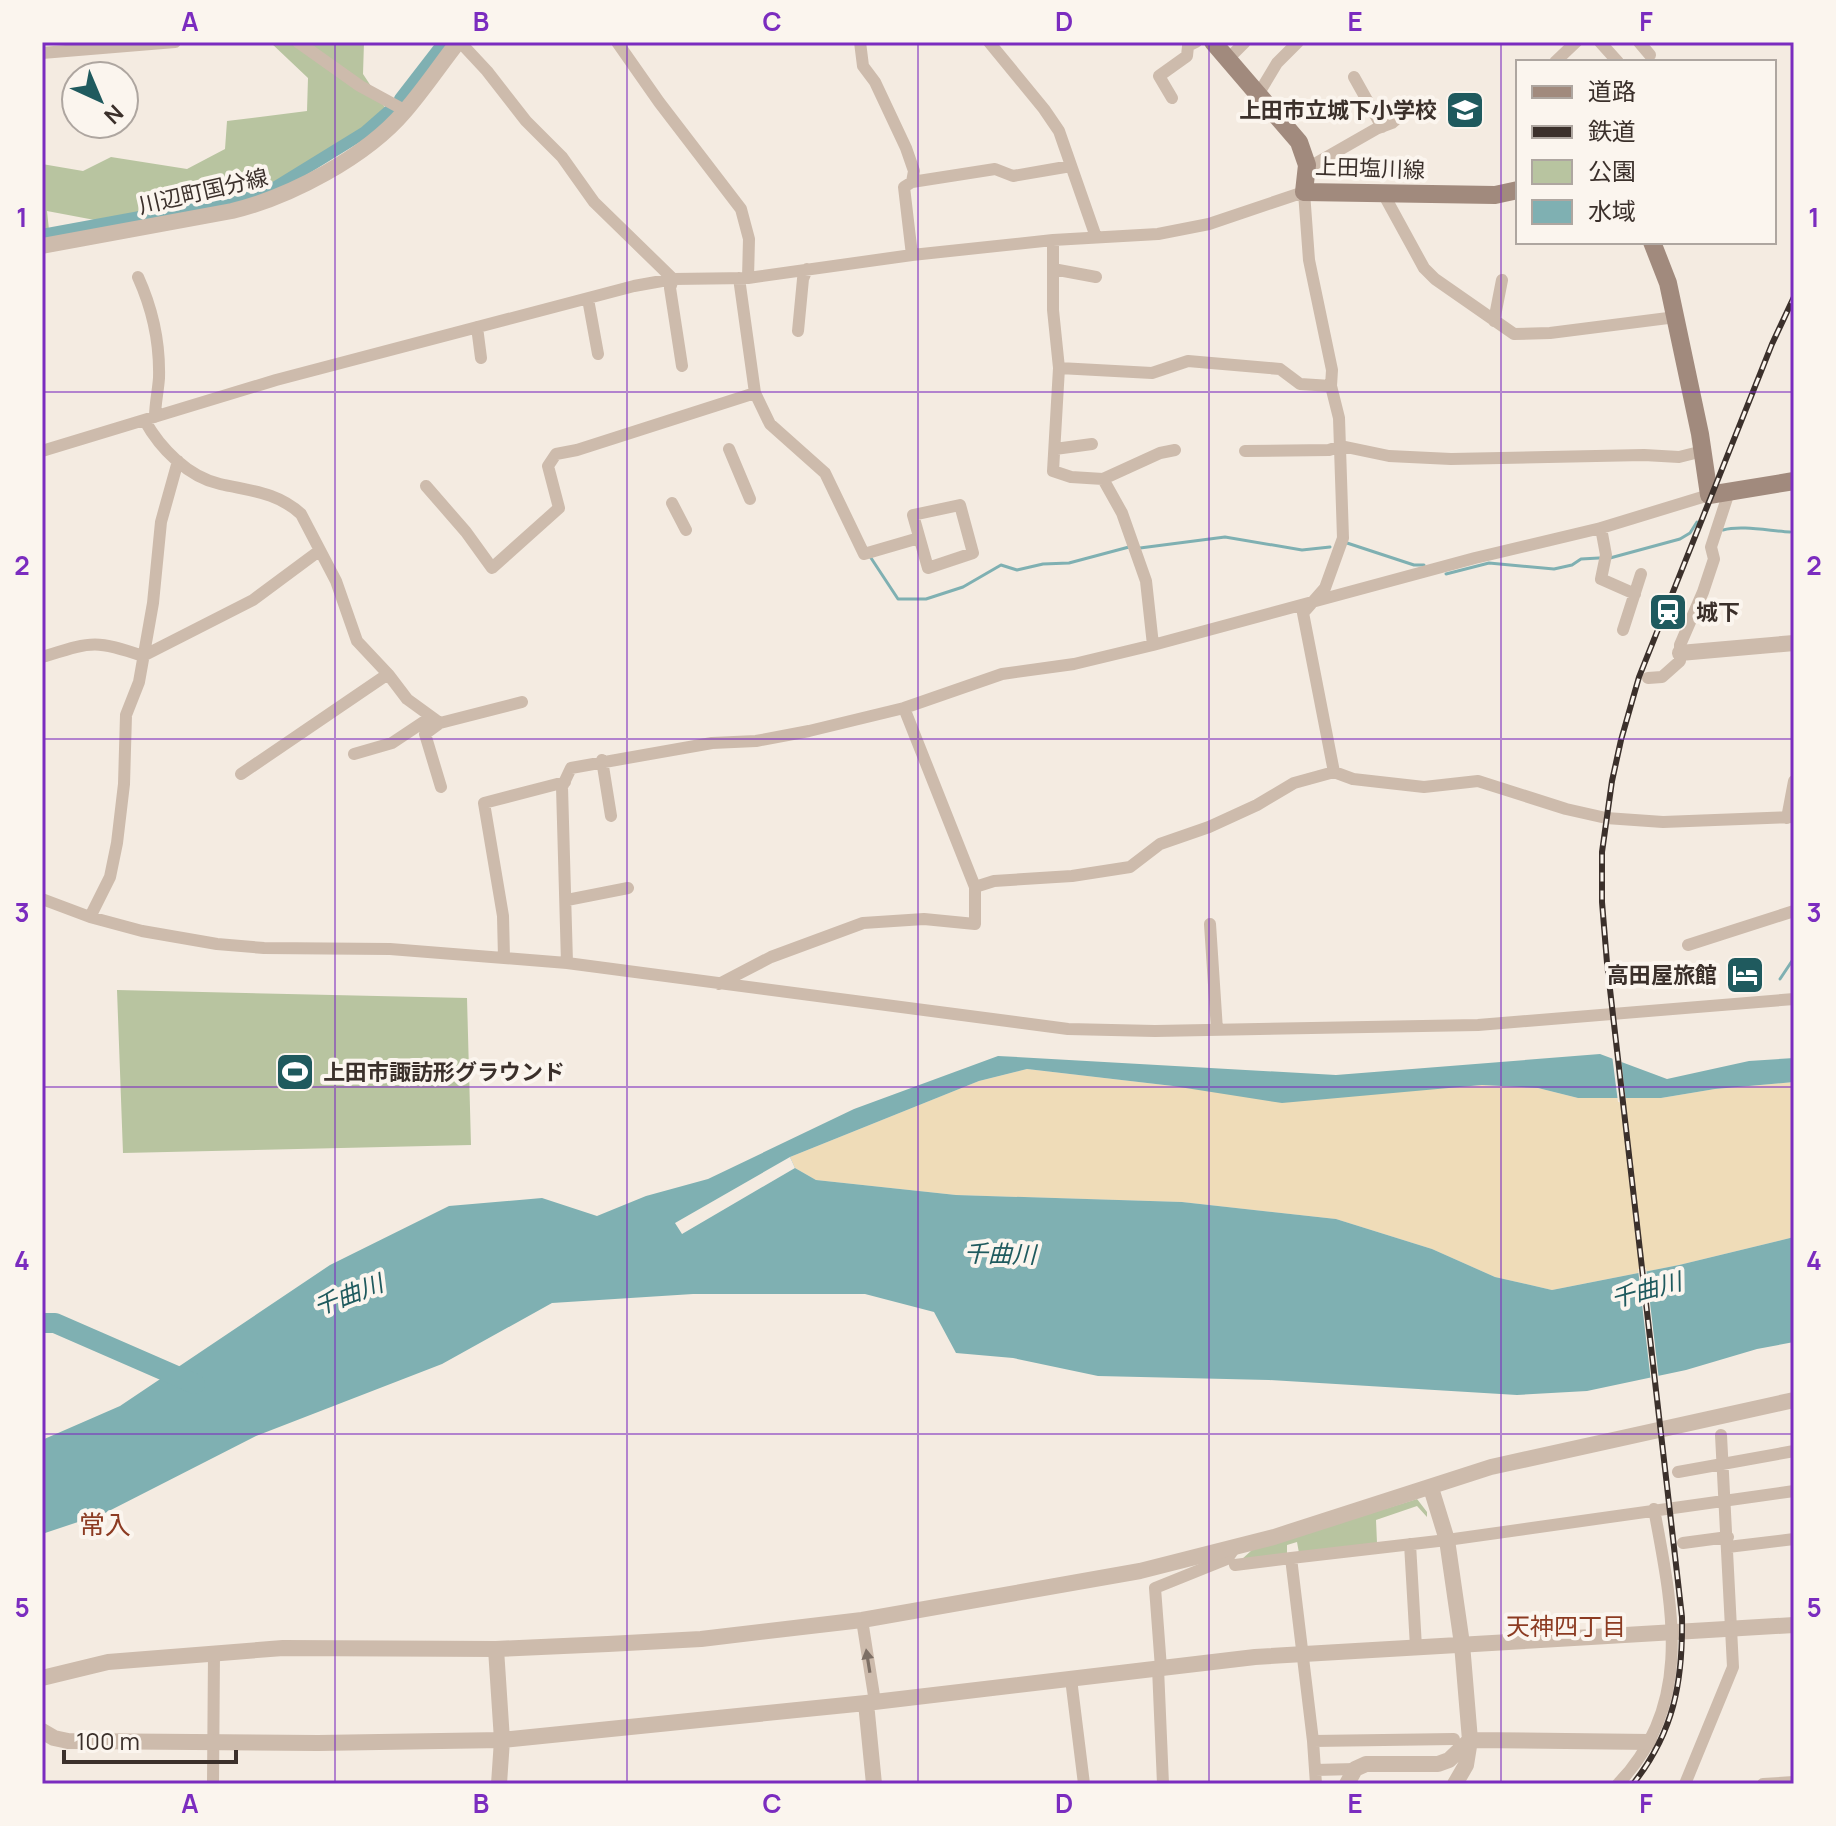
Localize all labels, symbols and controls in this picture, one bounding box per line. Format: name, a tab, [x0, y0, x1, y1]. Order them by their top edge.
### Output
text: A	[181, 3, 199, 39]
text: B	[473, 3, 489, 39]
text: C	[762, 3, 782, 39]
text: D	[1055, 3, 1073, 39]
text: E	[1347, 3, 1363, 39]
text: F	[1639, 3, 1653, 39]
north arrow	[60, 60, 140, 140]
legend	[1516, 60, 1776, 244]
text: 道路	[1588, 74, 1636, 107]
school or university icon: 上田市立城下小学校	[1444, 89, 1486, 131]
place label: 上田市立城下小学校	[1239, 95, 1437, 125]
text: N	[98, 98, 130, 131]
text: 鉄道	[1588, 114, 1636, 147]
street label: 上田塩川線	[1315, 151, 1425, 185]
text: 公園	[1588, 154, 1636, 187]
street label: 川辺町国分線	[135, 162, 271, 220]
text: 水域	[1588, 194, 1636, 227]
text: 1	[16, 199, 28, 235]
text: 1	[1808, 199, 1820, 235]
text: 2	[14, 547, 30, 583]
text: 2	[1806, 547, 1822, 583]
station icon: 城下	[1647, 591, 1689, 633]
place label: 城下	[1696, 597, 1740, 627]
text: 3	[14, 894, 30, 930]
text: 3	[1806, 894, 1822, 930]
hotel icon: 高田屋旅館	[1724, 954, 1766, 996]
place label: 高田屋旅館	[1607, 960, 1717, 990]
sports icon: 上田市諏訪形グラウンド	[274, 1051, 316, 1093]
place label: 上田市諏訪形グラウンド	[323, 1057, 565, 1087]
water label: 千曲川	[964, 1236, 1039, 1270]
text: 4	[14, 1242, 30, 1278]
text: 4	[1806, 1242, 1822, 1278]
water label: 千曲川	[1607, 1263, 1688, 1314]
water label: 千曲川	[308, 1265, 390, 1322]
district label: 常入	[79, 1506, 131, 1542]
text: 5	[14, 1589, 30, 1625]
text: 5	[1806, 1589, 1822, 1625]
district label: 天神四丁目	[1506, 1609, 1626, 1642]
one-way arrow	[862, 1648, 874, 1673]
scale bar	[64, 1714, 236, 1764]
text: 100 m	[76, 1724, 140, 1757]
text: A	[181, 1785, 199, 1821]
text: B	[473, 1785, 489, 1821]
text: C	[762, 1785, 782, 1821]
text: D	[1055, 1785, 1073, 1821]
text: E	[1347, 1785, 1363, 1821]
text: F	[1639, 1785, 1653, 1821]

